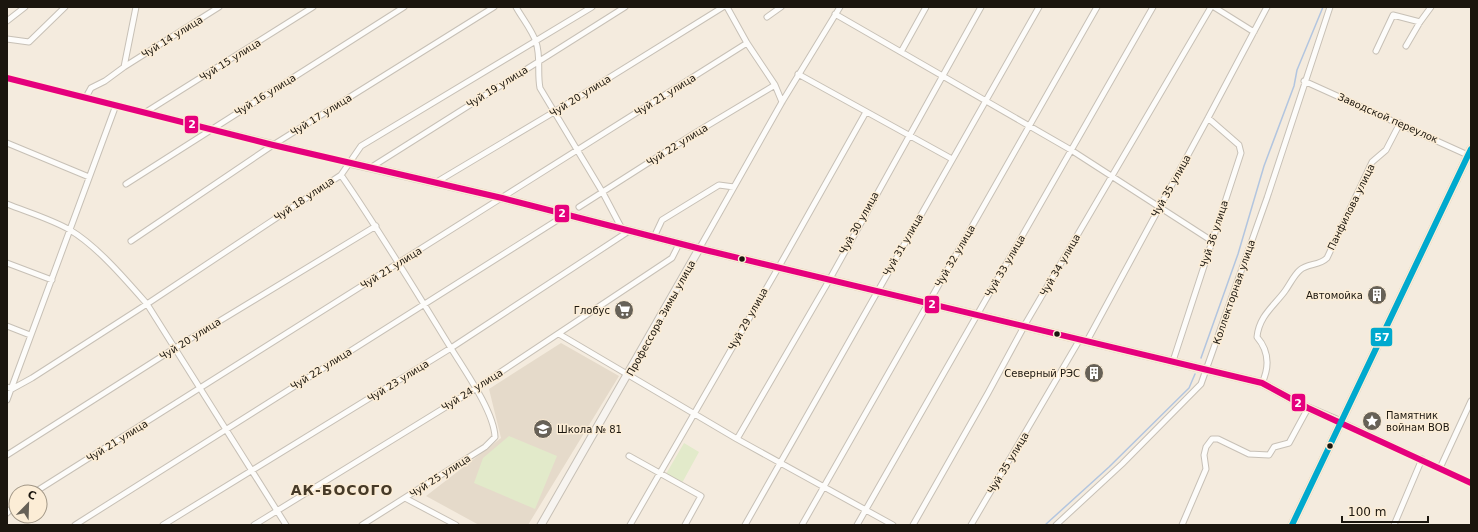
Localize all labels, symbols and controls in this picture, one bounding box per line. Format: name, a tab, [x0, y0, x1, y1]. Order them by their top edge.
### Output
street label: Чуй 14 улица	[139, 14, 205, 60]
street label: Чуй 15 улица	[197, 37, 263, 83]
street label: Чуй 19 улица	[464, 64, 530, 110]
street label: Чуй 16 улица	[232, 72, 298, 118]
street label: Чуй 21 улица	[632, 72, 698, 118]
street label: Чуй 20 улица	[547, 73, 613, 119]
street label: Заводской переулок	[1336, 91, 1440, 145]
street label: Чуй 17 улица	[288, 92, 354, 138]
line badge: 2	[184, 115, 199, 134]
text: 2	[188, 118, 196, 131]
street label: Чуй 22 улица	[644, 122, 710, 168]
street label: Чуй 35 улица	[1149, 153, 1193, 219]
street label: Панфилова улица	[1325, 162, 1377, 252]
street label: Чуй 18 улица	[272, 175, 336, 223]
street label: Чуй 30 улица	[837, 190, 881, 256]
street label: Чуй 36 улица	[1198, 199, 1230, 269]
line badge: 2	[554, 204, 570, 223]
text: 2	[558, 207, 566, 220]
street label: Чуй 31 улица	[881, 212, 925, 278]
street label: Чуй 32 улица	[933, 223, 977, 289]
street label: Чуй 34 улица	[1038, 232, 1082, 298]
street label: Чуй 33 улица	[983, 233, 1027, 299]
street label: Коллекторная улица	[1211, 238, 1257, 346]
street label: Чуй 21 улица	[358, 245, 424, 291]
unlabelled marker	[737, 254, 747, 264]
street label: Профессора Зимы улица	[624, 258, 698, 378]
building icon: Автомойка	[1366, 284, 1388, 306]
street label: Чуй 29 улица	[726, 286, 770, 352]
place label: Автомойка	[1306, 290, 1363, 301]
line badge: 2	[924, 295, 940, 314]
text: 2	[928, 298, 936, 311]
supermarket icon: Глобус	[613, 299, 635, 321]
place label: Глобус	[574, 305, 610, 316]
street label: Чуй 20 улица	[157, 316, 223, 362]
line badge: 57	[1370, 327, 1393, 347]
unlabelled marker	[1052, 329, 1062, 339]
text: 57	[1374, 331, 1390, 344]
street label: Чуй 22 улица	[288, 346, 354, 392]
street label: Чуй 23 улица	[365, 358, 431, 404]
building icon: Северный РЭС	[1083, 362, 1105, 384]
street label: Чуй 24 улица	[439, 367, 505, 413]
place label: Северный РЭС	[1004, 368, 1080, 379]
line badge: 2	[1291, 393, 1306, 412]
text: 2	[1294, 397, 1302, 410]
place icon: Памятник войнам ВОВ	[1361, 410, 1383, 432]
place label: Памятник войнам ВОВ	[1386, 410, 1450, 433]
street label: Чуй 21 улица	[84, 418, 150, 464]
school or university icon: Школа № 81	[532, 418, 554, 440]
place label: Школа № 81	[557, 424, 622, 435]
street label: Чуй 35 улица	[985, 430, 1031, 496]
unlabelled marker	[1325, 441, 1335, 451]
street label: Чуй 25 улица	[408, 452, 472, 500]
district label: АК-БОСОГО	[291, 482, 393, 498]
north arrow	[8, 484, 48, 524]
text: С	[25, 488, 38, 503]
scale bar	[1342, 498, 1428, 524]
text: 100 m	[1348, 505, 1386, 519]

